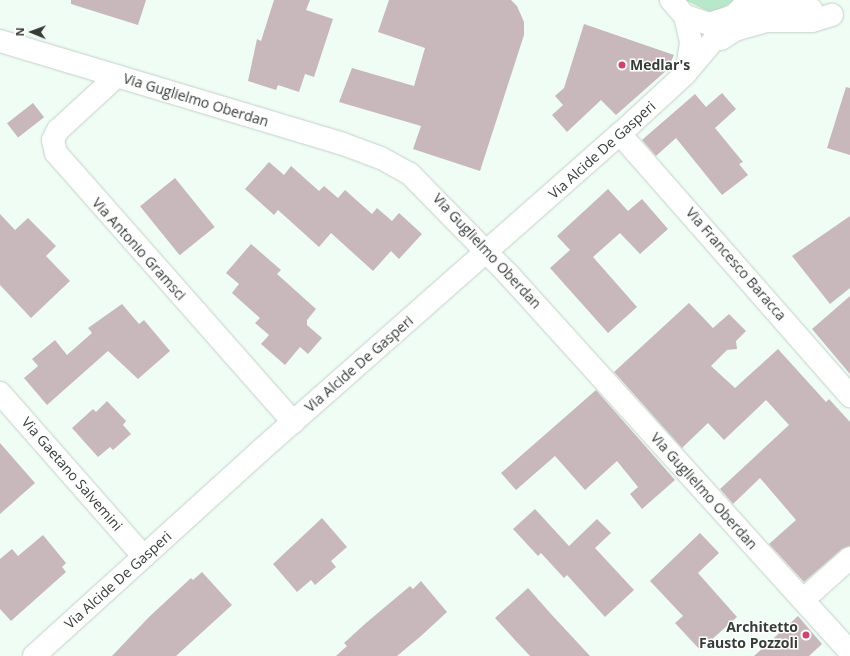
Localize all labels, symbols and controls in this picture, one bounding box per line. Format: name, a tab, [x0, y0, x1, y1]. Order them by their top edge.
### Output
north arrow	[12, 12, 52, 52]
text: N	[12, 27, 27, 36]
place label: Medlar's	[630, 57, 690, 73]
marker: Medlar's	[617, 60, 627, 70]
street label: Via Guglielmo Oberdan	[121, 70, 271, 130]
street label: Via Alcide De Gasperi	[545, 98, 659, 202]
street label: Via Guglielmo Oberdan	[429, 190, 545, 312]
street label: Via Antonio Gramsci	[89, 194, 189, 304]
street label: Via Francesco Baracca	[682, 204, 790, 324]
street label: Via Alcide De Gasperi	[301, 312, 417, 416]
street label: Via Gaetano Salvemini	[18, 414, 126, 534]
street label: Via Guglielmo Oberdan	[647, 429, 761, 553]
street label: Via Alcide De Gasperi	[61, 528, 175, 632]
place label: Architetto Fausto Pozzoli	[699, 619, 798, 652]
marker: Architetto Fausto Pozzoli	[801, 630, 811, 640]

